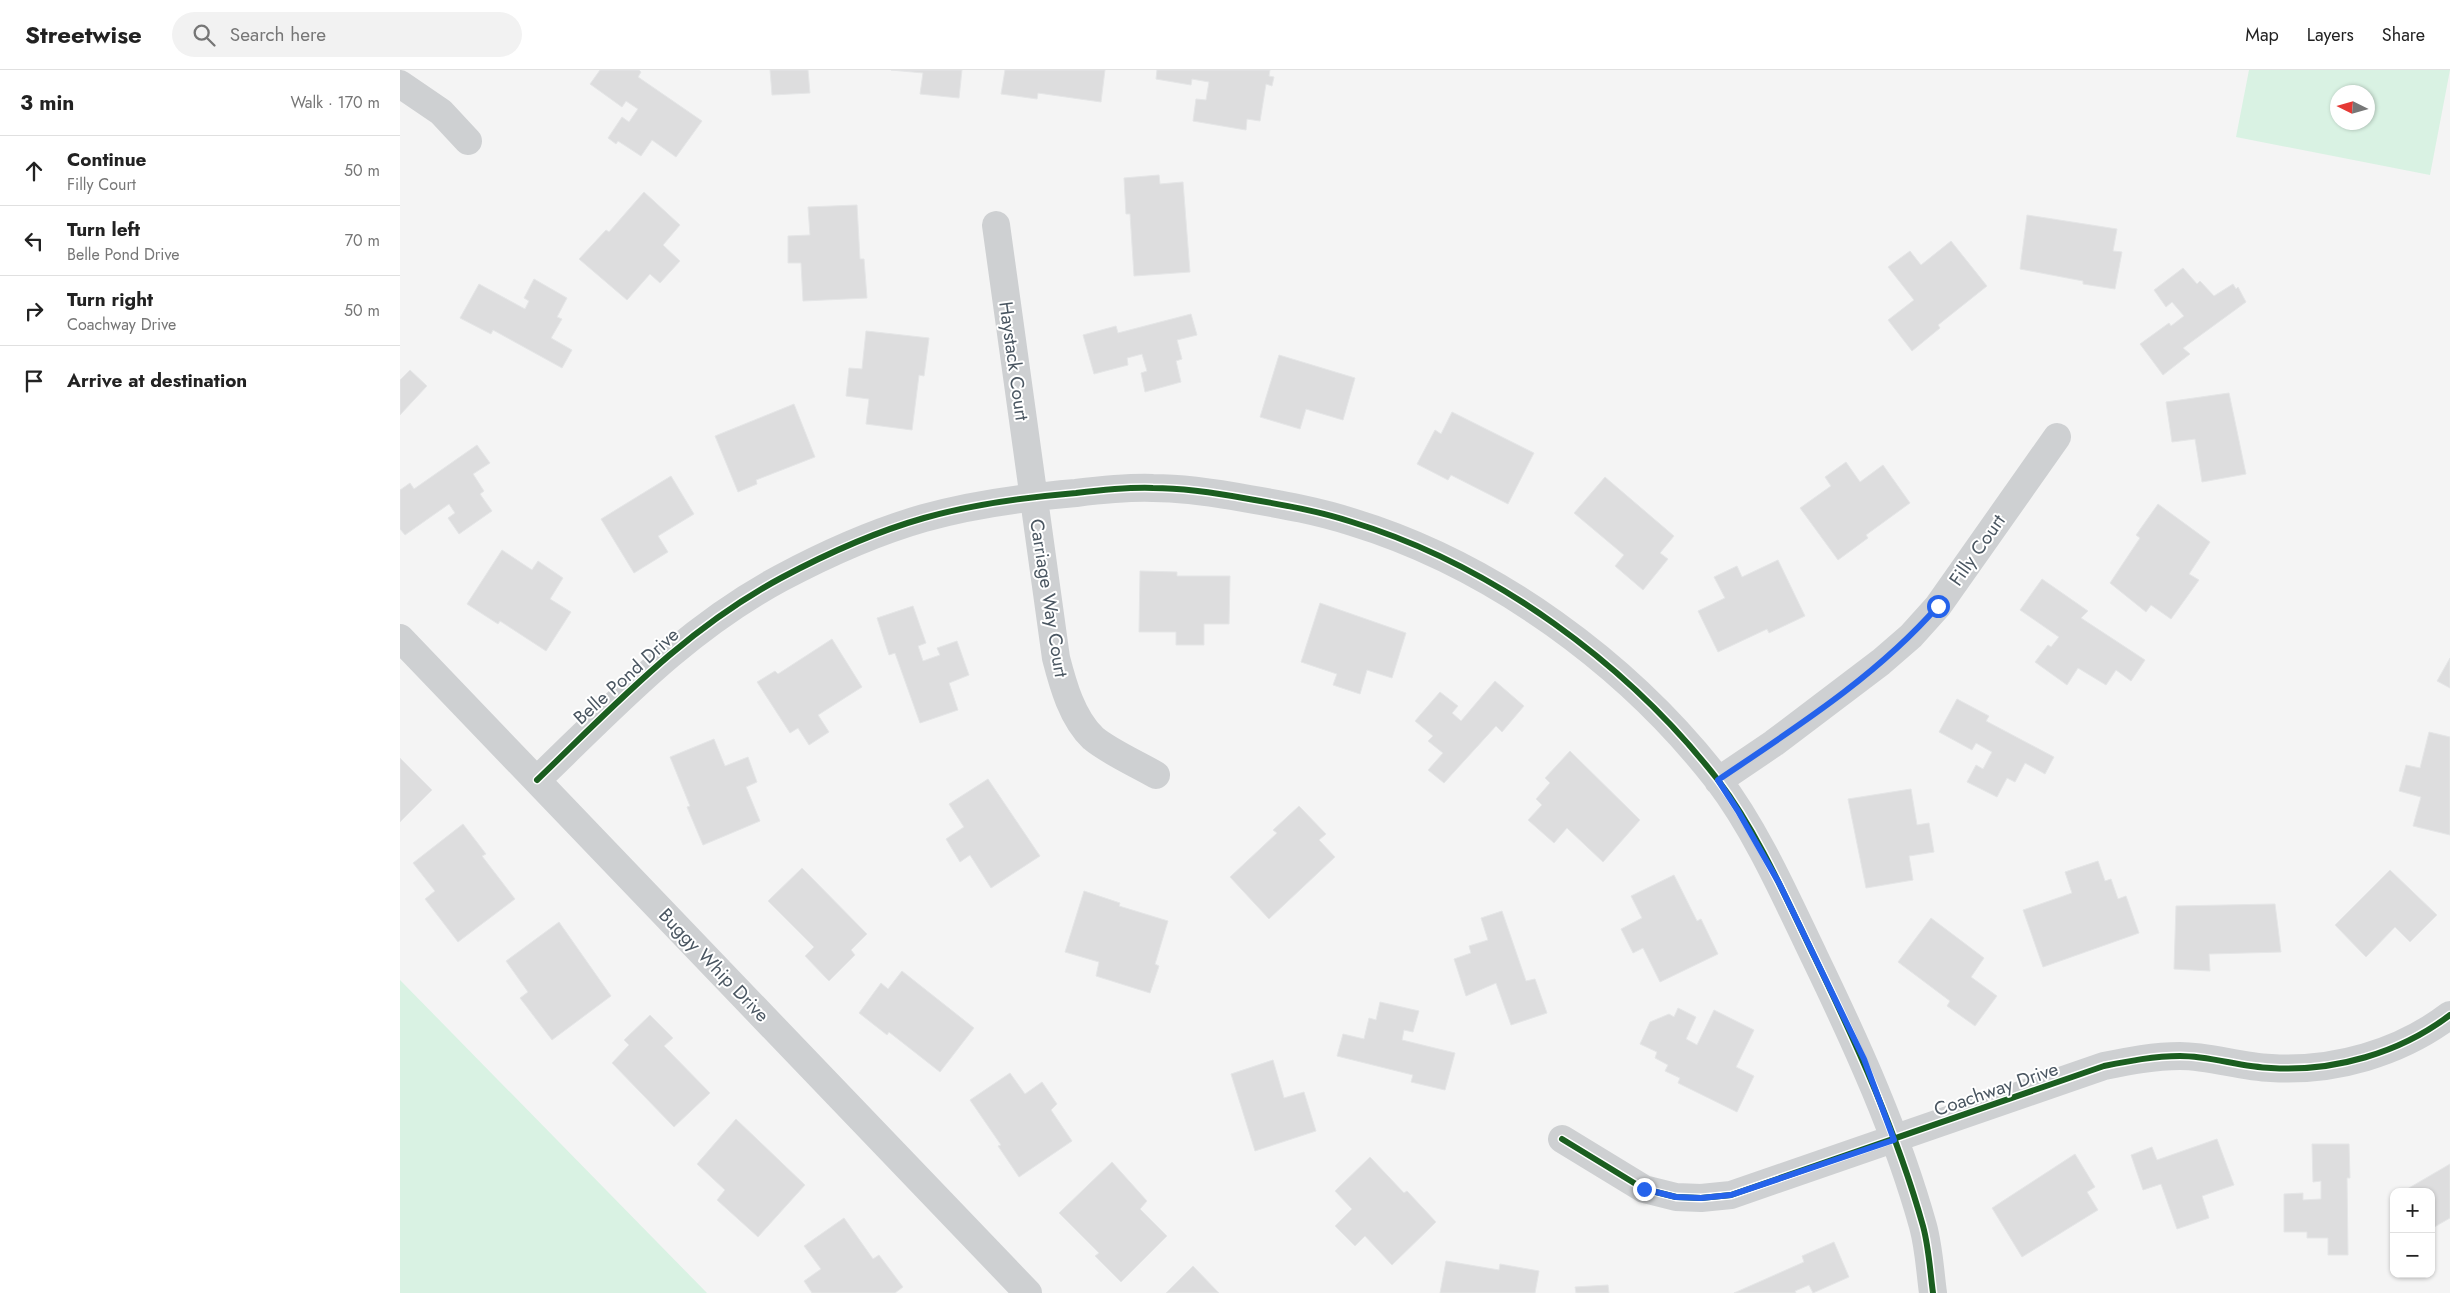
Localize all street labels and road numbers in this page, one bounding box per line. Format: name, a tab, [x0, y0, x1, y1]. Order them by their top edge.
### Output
street label: Haystack Court	[992, 300, 1036, 423]
street label: Filly Court	[1943, 508, 2012, 591]
street label: Carriage Way Court	[1023, 517, 1075, 680]
street label: Belle Pond Drive	[567, 621, 685, 731]
street label: Buggy Whip Drive	[653, 902, 776, 1028]
street label: Coachway Drive	[1930, 1055, 2062, 1123]

